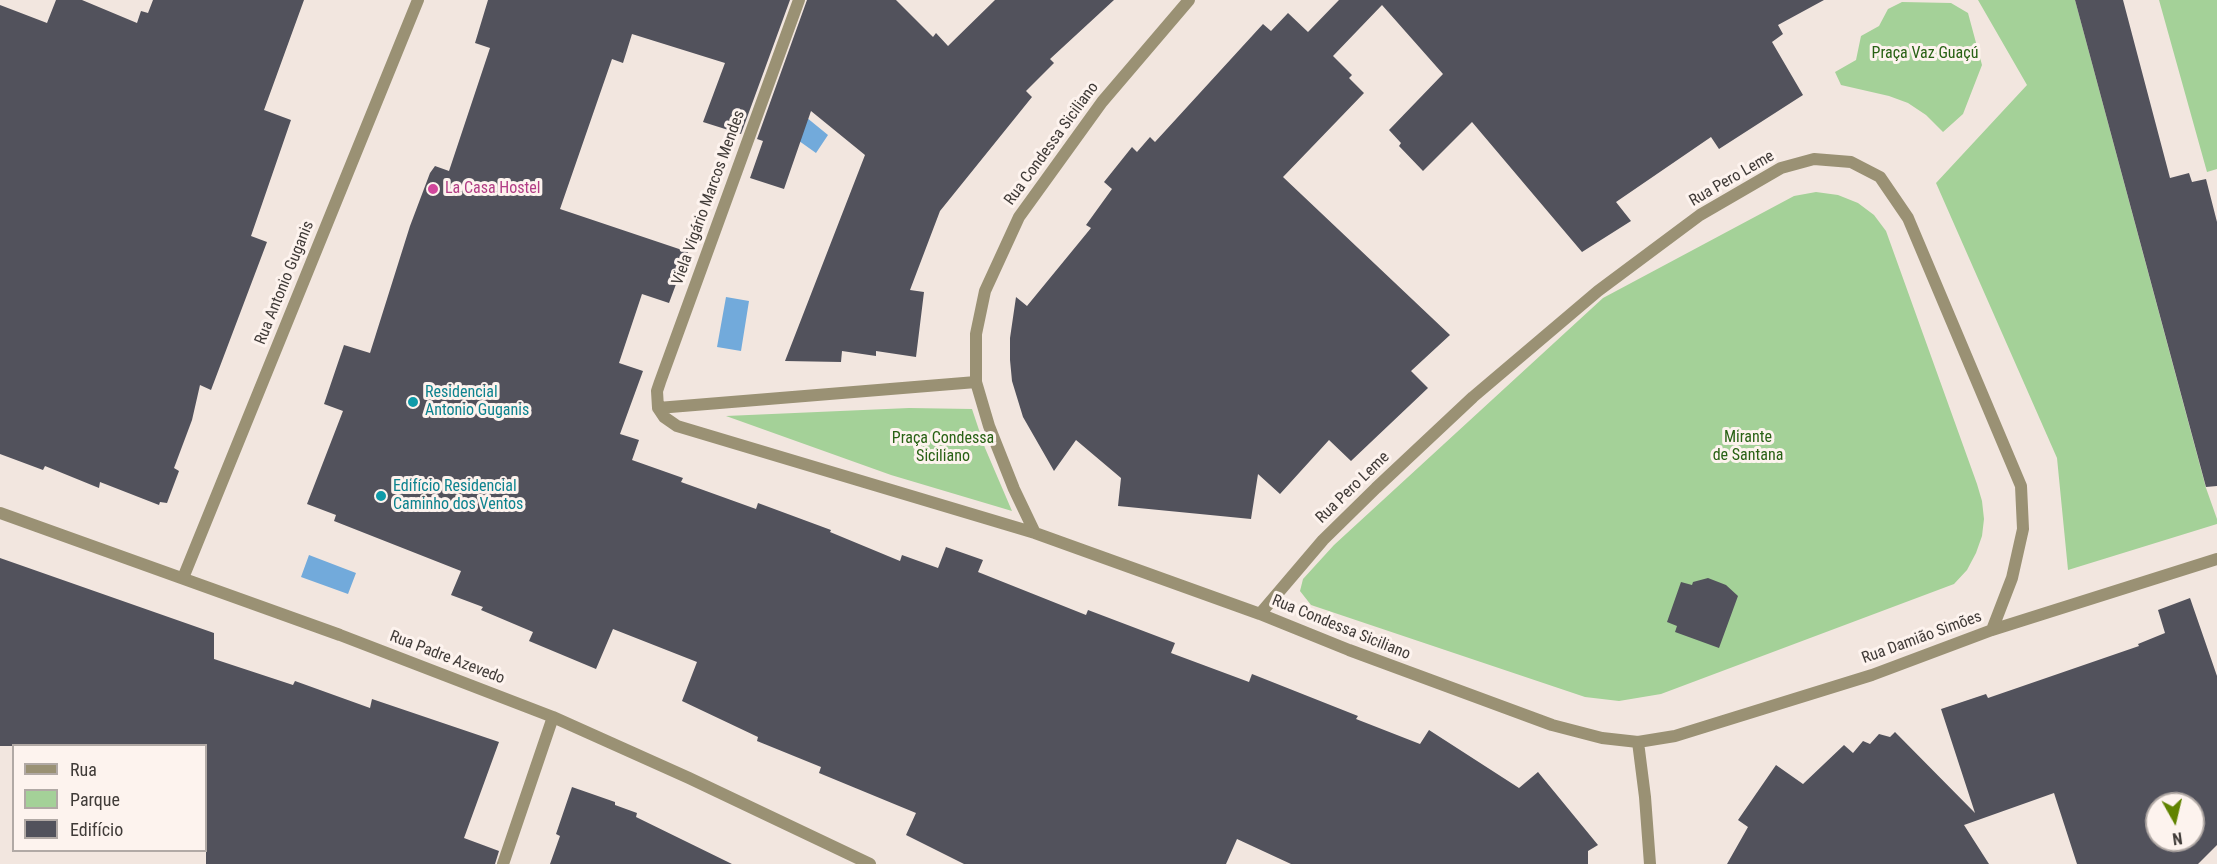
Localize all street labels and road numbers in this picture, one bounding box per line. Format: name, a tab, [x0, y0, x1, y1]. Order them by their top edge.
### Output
street label: Rua Condessa Siciliano	[1001, 79, 1103, 209]
street label: Viela Vigário Marcos Mendes	[668, 108, 750, 288]
street label: Rua Pero Leme	[1686, 147, 1778, 211]
street label: Rua Antonio Guganis	[251, 218, 319, 348]
street label: Rua Pero Leme	[1312, 448, 1394, 528]
street label: Rua Condessa Siciliano	[1269, 591, 1413, 665]
street label: Rua Damião Simões	[1859, 607, 1985, 669]
street label: Rua Padre Azevedo	[387, 627, 507, 689]

